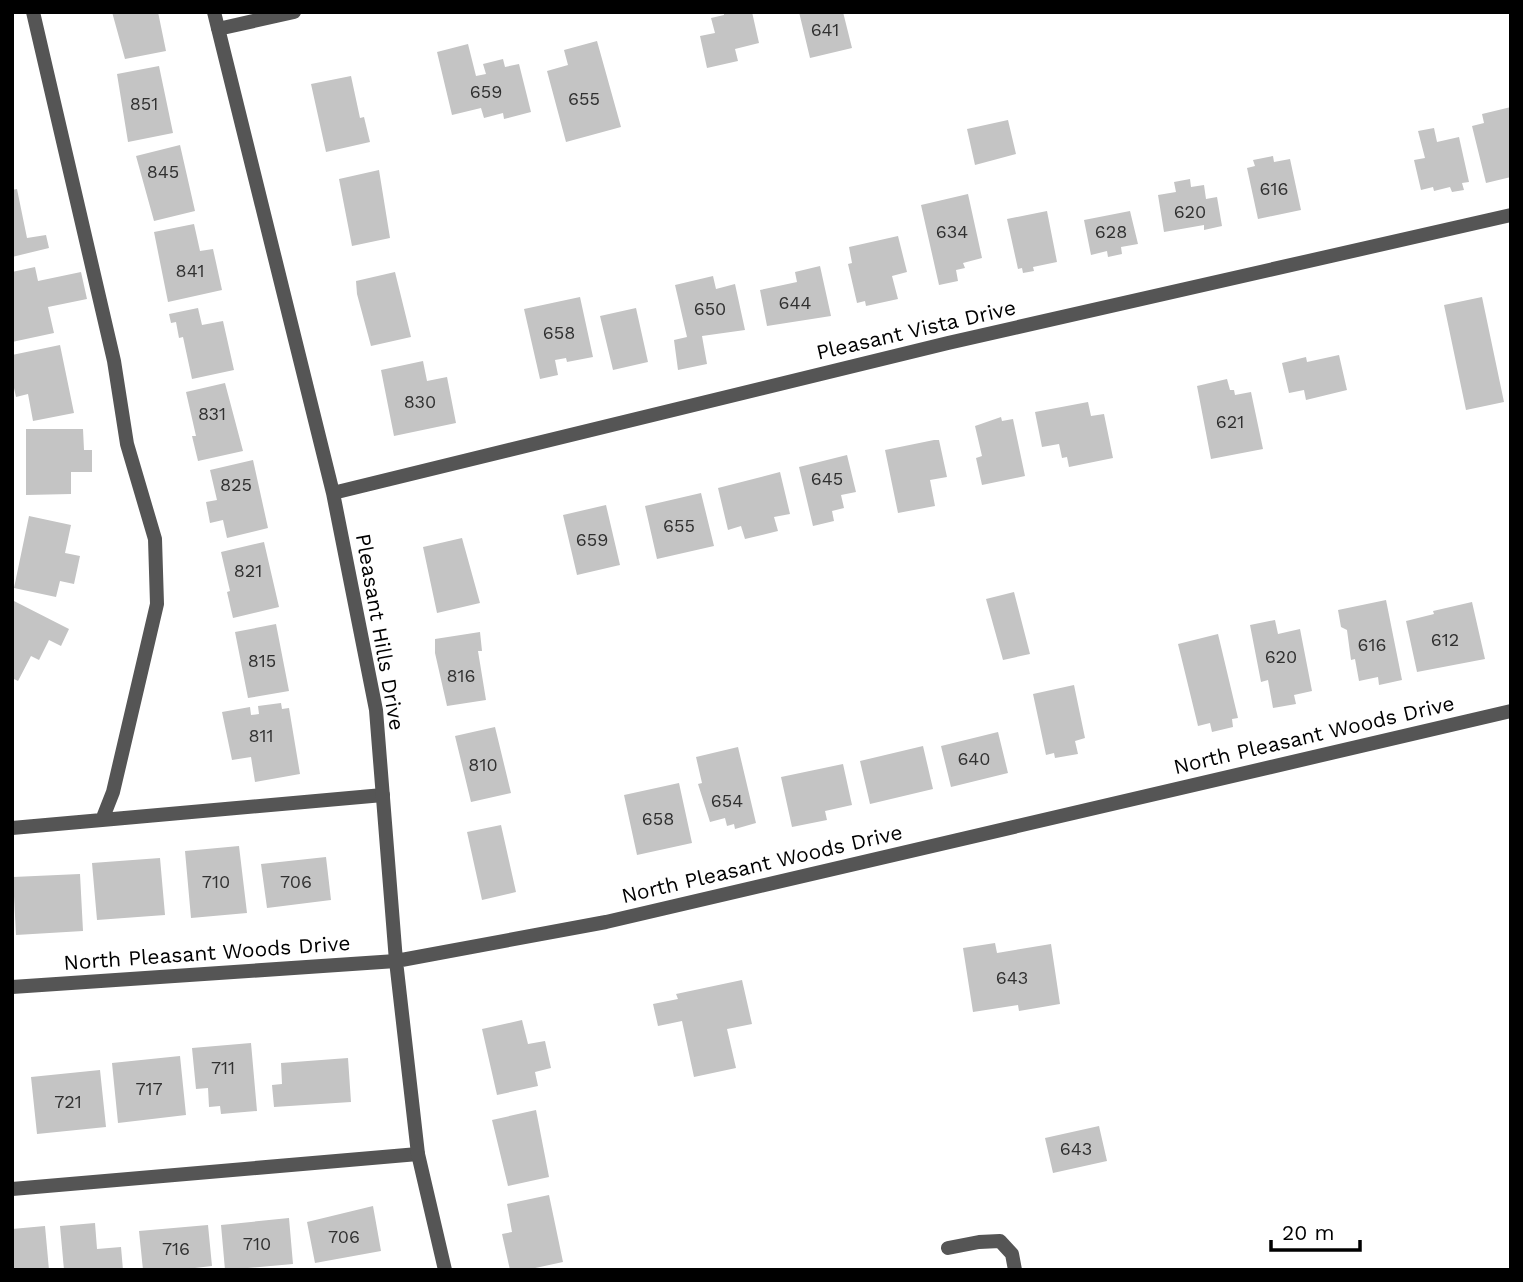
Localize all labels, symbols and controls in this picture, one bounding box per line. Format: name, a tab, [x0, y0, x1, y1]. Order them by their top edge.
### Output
house number: 641	[811, 19, 839, 40]
house number: 659	[470, 81, 502, 102]
house number: 655	[568, 88, 600, 109]
house number: 851	[130, 93, 158, 114]
house number: 845	[147, 161, 179, 182]
house number: 616	[1260, 178, 1288, 199]
house number: 620	[1174, 201, 1206, 222]
house number: 634	[936, 221, 968, 242]
house number: 628	[1095, 221, 1127, 242]
house number: 841	[176, 260, 204, 281]
house number: 644	[779, 292, 811, 313]
street label: Pleasant Vista Drive	[814, 294, 1018, 365]
house number: 650	[694, 298, 726, 319]
house number: 658	[543, 322, 575, 343]
house number: 830	[404, 391, 436, 412]
house number: 831	[198, 403, 226, 424]
house number: 621	[1216, 411, 1244, 432]
house number: 645	[811, 468, 843, 489]
house number: 825	[220, 474, 252, 495]
house number: 655	[663, 515, 695, 536]
house number: 659	[576, 529, 608, 550]
street label: Pleasant Hills Drive	[351, 532, 410, 732]
house number: 821	[234, 560, 262, 581]
house number: 612	[1431, 629, 1459, 650]
house number: 616	[1358, 634, 1386, 655]
house number: 620	[1265, 646, 1297, 667]
house number: 815	[248, 650, 276, 671]
house number: 816	[446, 665, 476, 686]
street label: North Pleasant Woods Drive	[1171, 690, 1457, 779]
house number: 811	[248, 725, 274, 746]
house number: 640	[957, 748, 991, 769]
house number: 810	[468, 754, 498, 775]
house number: 654	[711, 790, 743, 811]
house number: 658	[642, 808, 674, 829]
street label: North Pleasant Woods Drive	[619, 819, 905, 908]
house number: 710	[202, 871, 230, 892]
house number: 706	[280, 871, 312, 892]
street label: North Pleasant Woods Drive	[63, 930, 351, 975]
house number: 643	[996, 967, 1028, 988]
house number: 711	[211, 1057, 235, 1078]
house number: 717	[135, 1078, 163, 1099]
house number: 721	[54, 1091, 82, 1112]
house number: 643	[1060, 1138, 1092, 1159]
scale bar	[1271, 1208, 1360, 1252]
text: 20 m	[1282, 1220, 1334, 1245]
house number: 706	[328, 1226, 360, 1247]
house number: 710	[243, 1233, 271, 1254]
house number: 716	[162, 1238, 190, 1259]

